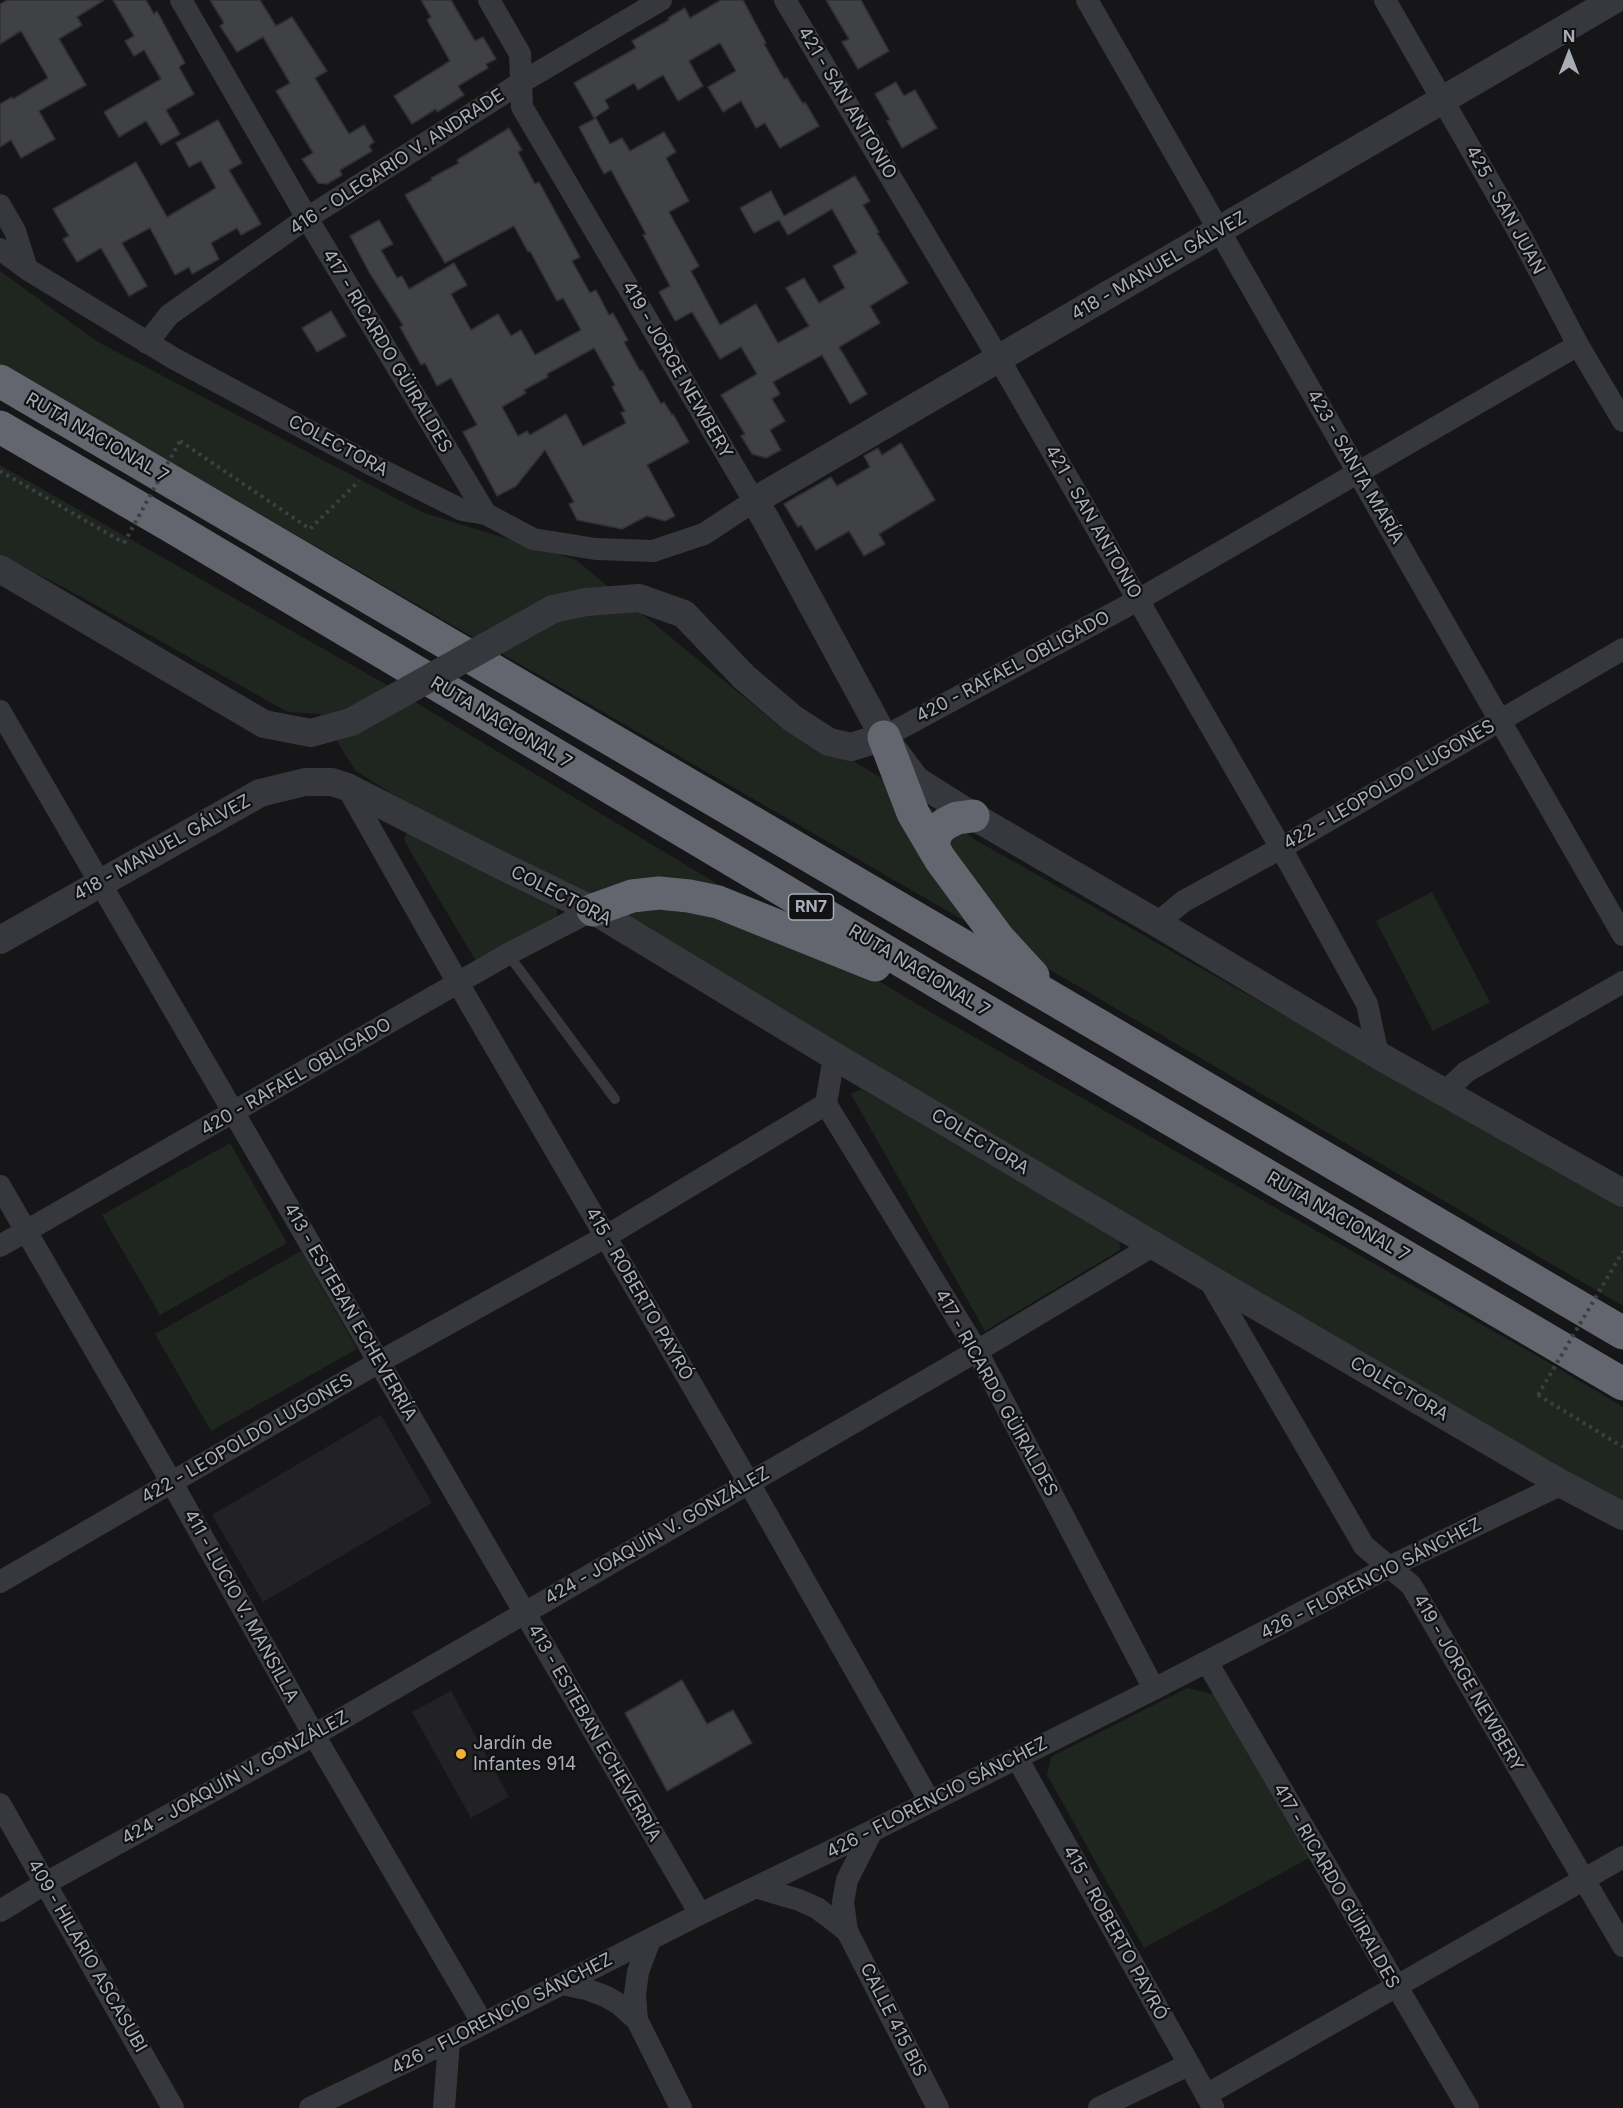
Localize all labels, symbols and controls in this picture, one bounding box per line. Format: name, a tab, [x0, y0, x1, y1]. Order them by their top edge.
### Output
street label: 421 - SAN ANTONIO	[793, 23, 901, 183]
north arrow	[1539, 24, 1599, 84]
text: N	[1563, 26, 1575, 46]
street label: 416 - OLEGARIO V. ANDRADE	[286, 84, 508, 240]
street label: 425 - SAN JUAN	[1461, 142, 1549, 278]
street label: 418 - MANUEL GÁLVEZ	[1068, 207, 1250, 325]
street label: 417 - RICARDO GÜIRALDES	[318, 245, 456, 457]
street label: 419 - JORGE NEWBERY	[617, 277, 737, 463]
street label: 423 - SANTA MARÍA	[1302, 386, 1408, 548]
street label: RUTA NACIONAL 7	[22, 388, 172, 488]
street label: COLECTORA	[284, 411, 392, 481]
street label: 421 - SAN ANTONIO	[1040, 441, 1146, 603]
street label: 420 - RAFAEL OBLIGADO	[912, 607, 1114, 727]
street label: RUTA NACIONAL 7	[426, 672, 576, 774]
street label: 422 - LEOPOLDO LUGONES	[1279, 715, 1499, 855]
street label: 418 - MANUEL GÁLVEZ	[70, 790, 254, 906]
street label: COLECTORA	[507, 861, 615, 931]
road number: RN7	[788, 894, 834, 920]
street label: RUTA NACIONAL 7	[844, 920, 994, 1022]
street label: 420 - RAFAEL OBLIGADO	[197, 1013, 395, 1141]
street label: COLECTORA	[927, 1104, 1033, 1180]
street label: RUTA NACIONAL 7	[1263, 1167, 1413, 1267]
street label: 413 - ESTEBAN ECHEVERRÍA	[279, 1199, 421, 1425]
street label: 415 - ROBERTO PAYRÓ	[581, 1204, 697, 1384]
street label: 417 - RICARDO GÜIRALDES	[930, 1286, 1062, 1500]
street label: COLECTORA	[1346, 1352, 1452, 1426]
street label: 422 - LEOPOLDO LUGONES	[137, 1369, 357, 1509]
street label: 424 - JOAQUÍN V. GONZÁLEZ	[541, 1463, 773, 1609]
street label: 411 - LUCIO V. MANSILLA	[179, 1506, 303, 1706]
street label: 426 - FLORENCIO SÁNCHEZ	[1257, 1514, 1485, 1644]
street label: 419 - JORGE NEWBERY	[1408, 1590, 1528, 1776]
street label: 413 - ESTEBAN ECHEVERRÍA	[523, 1620, 665, 1846]
street label: 424 - JOAQUÍN V. GONZÁLEZ	[118, 1707, 352, 1849]
place label: Jardín de Infantes 914	[473, 1733, 576, 1776]
street label: 426 - FLORENCIO SÁNCHEZ	[823, 1733, 1051, 1863]
marker: Jardín de Infantes 914	[454, 1747, 468, 1761]
street label: 417 - RICARDO GÜIRALDES	[1268, 1780, 1404, 1992]
street label: 415 - ROBERTO PAYRÓ	[1058, 1842, 1172, 2024]
street label: 409 - HILARIO ASCASUBI	[23, 1856, 151, 2056]
street label: 426 - FLORENCIO SÁNCHEZ	[388, 1949, 616, 2079]
street label: CALLE 415 BIS	[855, 1960, 931, 2080]

